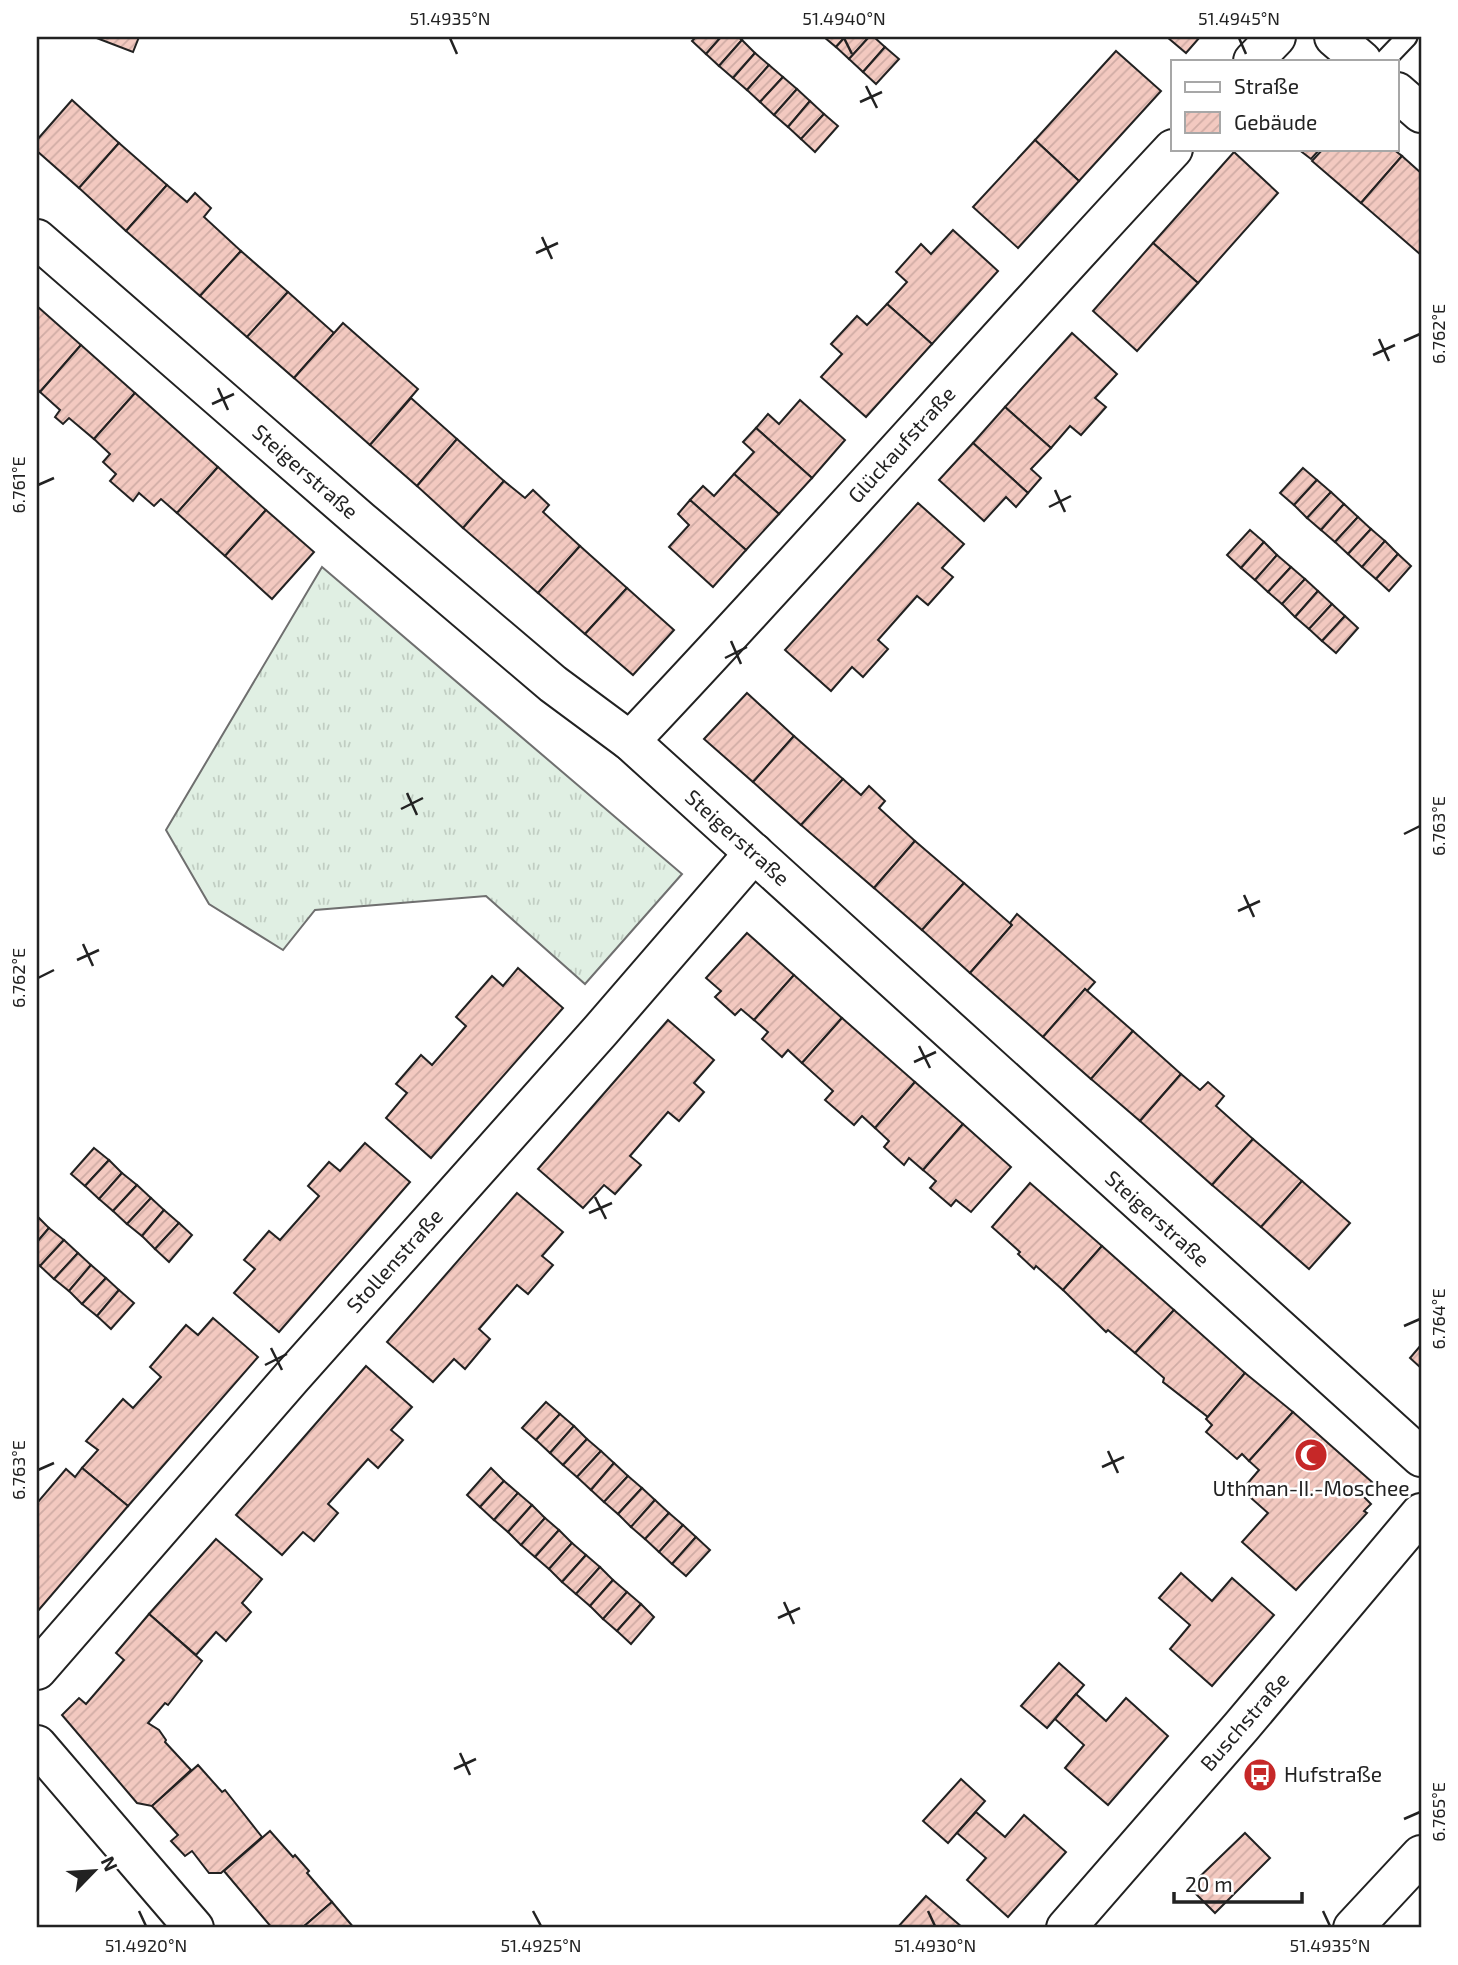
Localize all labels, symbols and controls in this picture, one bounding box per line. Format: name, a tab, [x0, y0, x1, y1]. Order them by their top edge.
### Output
text: 51.4935°N	[409, 7, 491, 29]
text: 51.4940°N	[802, 7, 886, 29]
text: 51.4945°N	[1198, 7, 1280, 29]
legend	[1171, 60, 1398, 150]
text: Straße	[1234, 73, 1299, 98]
text: Gebäude	[1234, 109, 1317, 134]
text: 6.762°E	[1427, 304, 1449, 364]
street label: Glückaufstraße	[842, 381, 960, 507]
street label: Steigerstraße	[248, 418, 364, 523]
text: 6.761°E	[7, 456, 29, 514]
street label: Steigerstraße	[681, 784, 795, 890]
text: 6.763°E	[1427, 796, 1449, 856]
text: 6.762°E	[7, 948, 29, 1008]
street label: Steigerstraße	[1101, 1165, 1215, 1271]
street label: Stollenstraße	[341, 1203, 447, 1317]
text: 6.764°E	[1427, 1289, 1449, 1349]
mosque icon: Uthman-II.-Moschee	[1292, 1436, 1330, 1474]
text: 6.763°E	[7, 1440, 29, 1500]
place label: Uthman-II.-Moschee	[1212, 1475, 1410, 1500]
street label: Buschstraße	[1194, 1667, 1293, 1775]
bus stop icon: Hufstraße	[1241, 1756, 1279, 1794]
place label: Hufstraße	[1284, 1761, 1382, 1786]
text: 6.765°E	[1427, 1782, 1449, 1842]
north arrow	[60, 1836, 130, 1906]
text: N	[97, 1853, 123, 1875]
scale bar	[1174, 1860, 1302, 1904]
text: 20 m	[1185, 1871, 1233, 1896]
text: 51.4920°N	[105, 1934, 187, 1956]
text: 51.4925°N	[500, 1934, 582, 1956]
text: 51.4930°N	[894, 1934, 976, 1956]
text: 51.4935°N	[1289, 1934, 1371, 1956]

